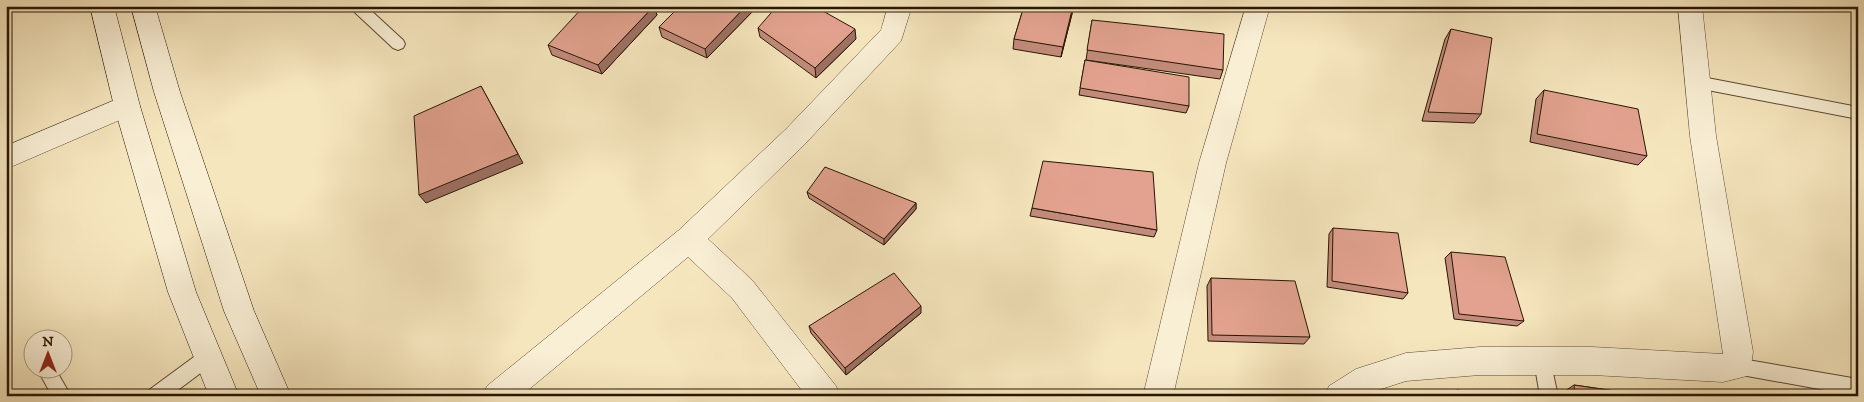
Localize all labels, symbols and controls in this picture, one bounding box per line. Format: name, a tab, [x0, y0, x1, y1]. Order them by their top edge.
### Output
north arrow	[22, 330, 72, 380]
text: N	[42, 333, 54, 351]

